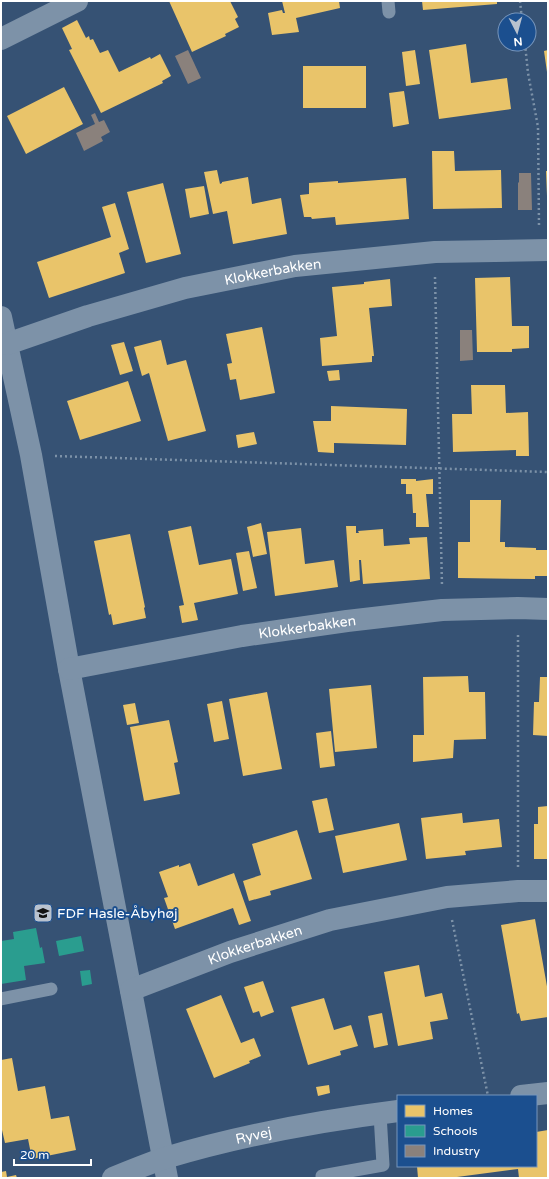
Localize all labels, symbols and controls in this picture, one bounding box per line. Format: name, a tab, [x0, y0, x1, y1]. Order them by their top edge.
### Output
north arrow	[497, 12, 537, 52]
text: N	[513, 35, 523, 48]
street label: Klokkerbakken	[223, 255, 322, 289]
street label: Klokkerbakken	[257, 612, 357, 643]
school or university icon: FDF Hasle-Åbyhøj	[32, 902, 54, 924]
place label: FDF Hasle-Åbyhøj	[57, 905, 177, 922]
street label: Klokkerbakken	[206, 922, 304, 969]
legend	[397, 1095, 537, 1167]
text: Homes	[433, 1104, 473, 1118]
street label: Ryvej	[234, 1124, 273, 1148]
text: Schools	[433, 1124, 478, 1138]
scale bar	[14, 1141, 91, 1167]
text: Industry	[433, 1144, 480, 1158]
text: 20 m	[20, 1148, 49, 1162]

